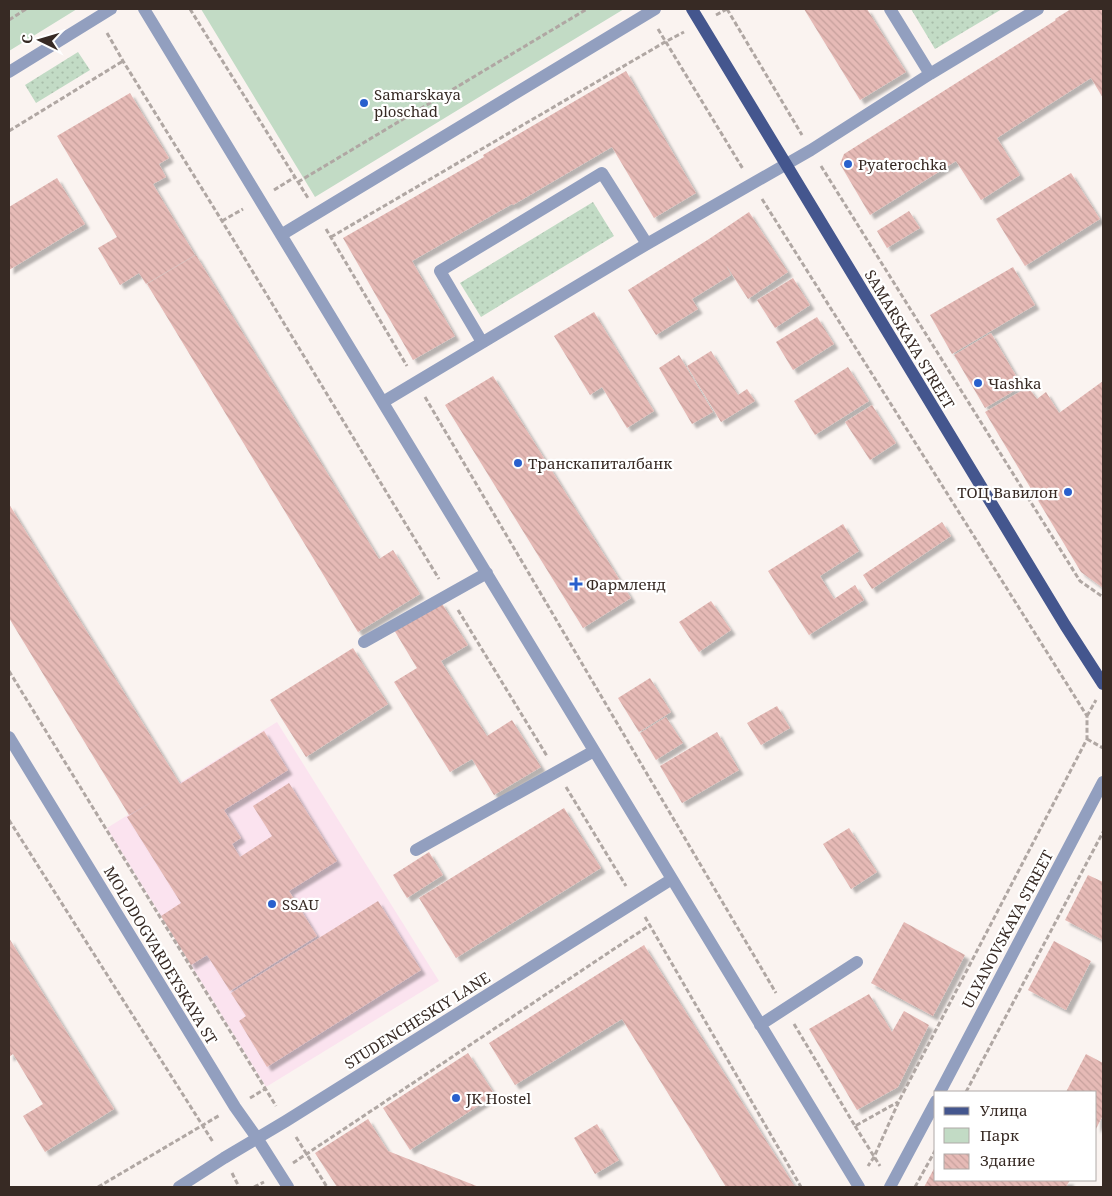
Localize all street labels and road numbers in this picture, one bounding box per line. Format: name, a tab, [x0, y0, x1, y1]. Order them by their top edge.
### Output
street label: SAMARSKAYA STREET	[861, 266, 959, 412]
street label: ULYANOVSKAYA STREET	[957, 846, 1057, 1012]
street label: MOLODOGVARDEYSKAYA ST	[100, 862, 222, 1048]
street label: STUDENCHESKIY LANE	[340, 967, 494, 1073]

